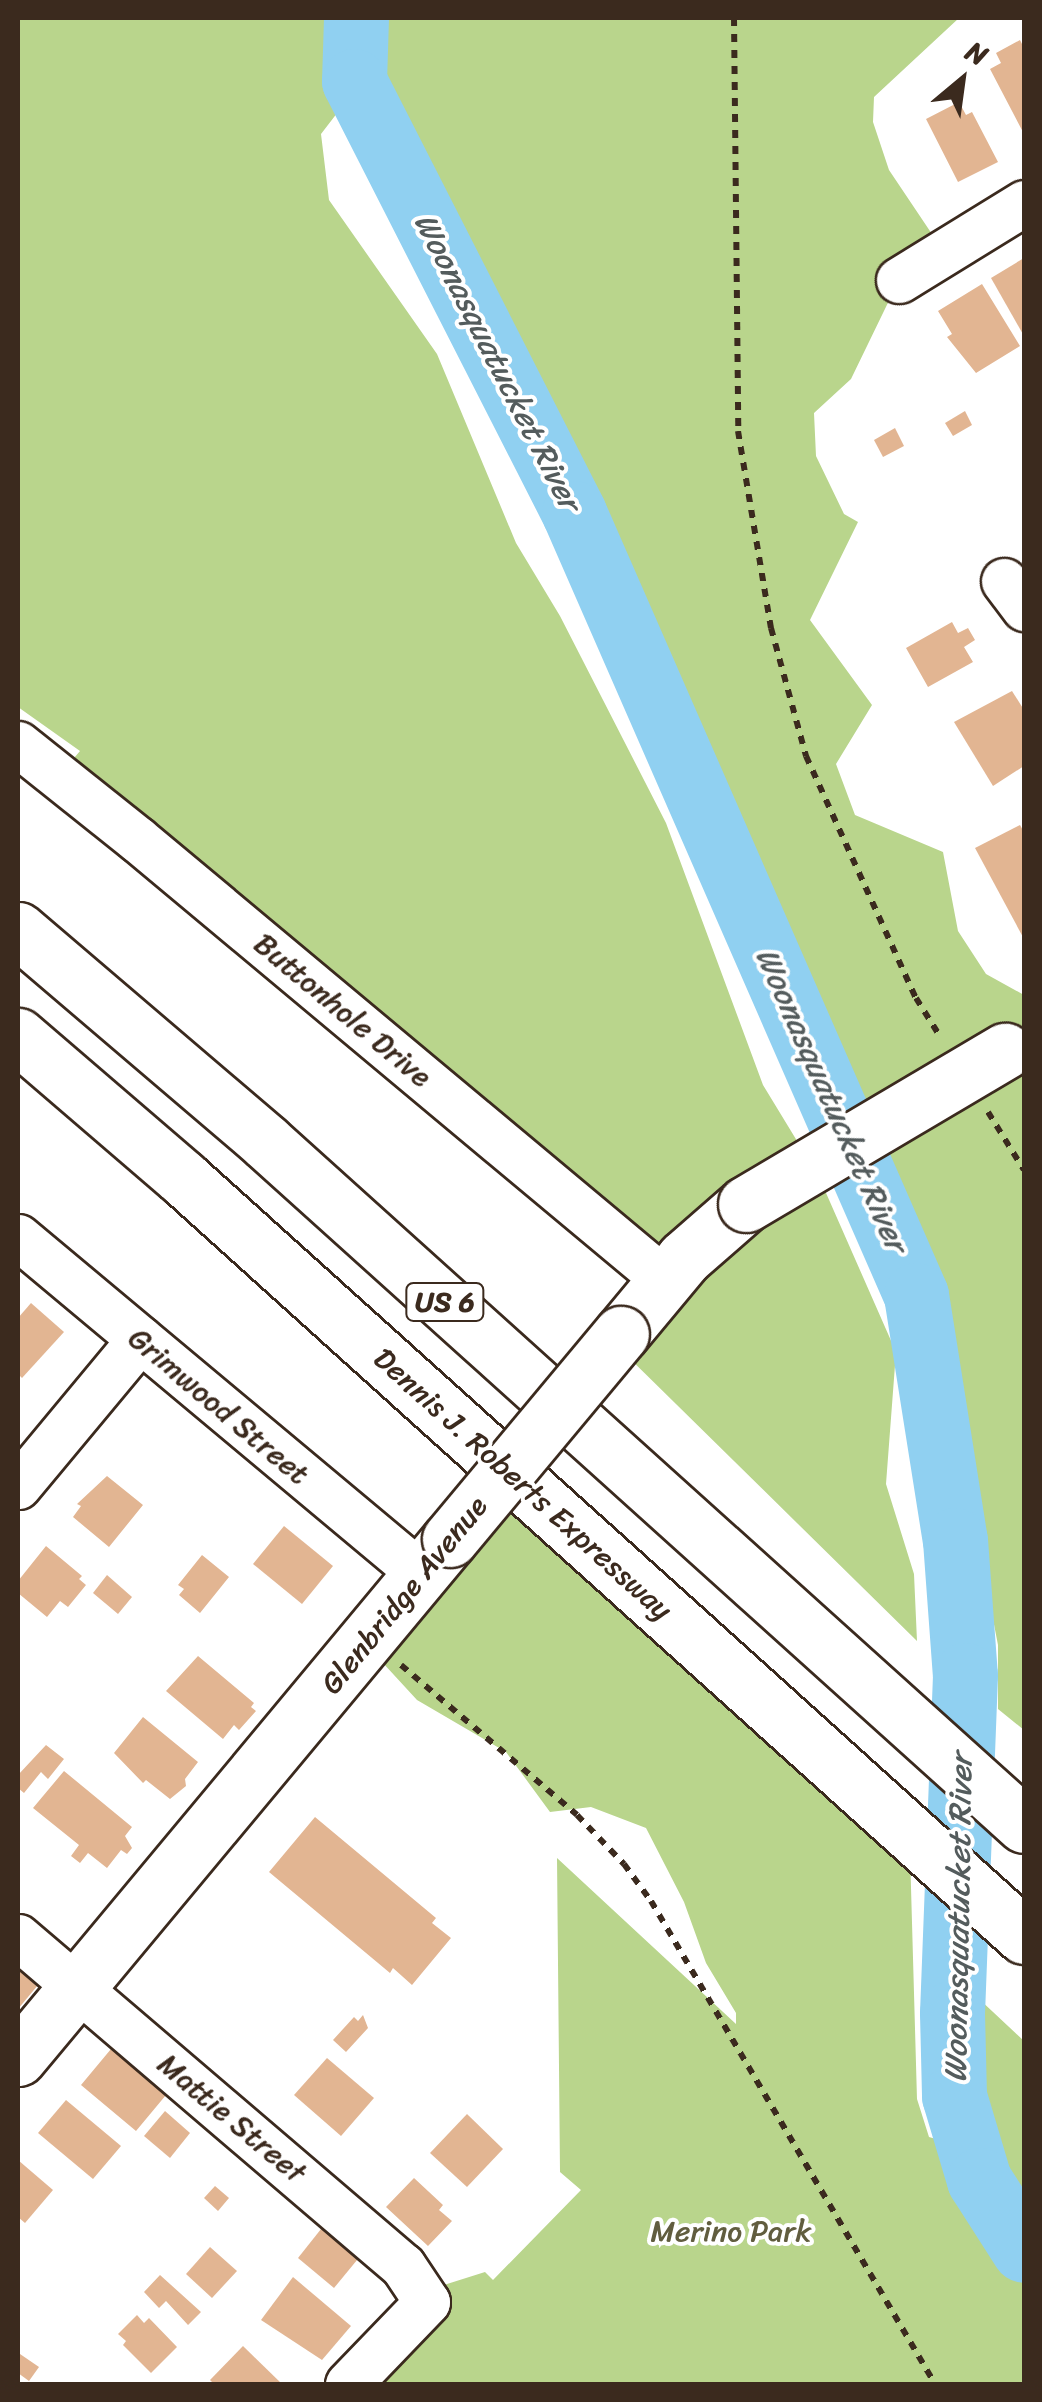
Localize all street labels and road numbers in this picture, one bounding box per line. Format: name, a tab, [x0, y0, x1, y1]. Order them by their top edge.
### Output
street label: Buttonhole Drive	[247, 925, 439, 1095]
road number: US 6	[405, 1279, 485, 1325]
street label: Grimwood Street	[122, 1320, 316, 1492]
street label: Dennis J. Roberts Expressway	[366, 1340, 680, 1628]
street label: Glenbridge Avenue	[313, 1489, 495, 1701]
street label: Mattie Street	[151, 2046, 313, 2190]

